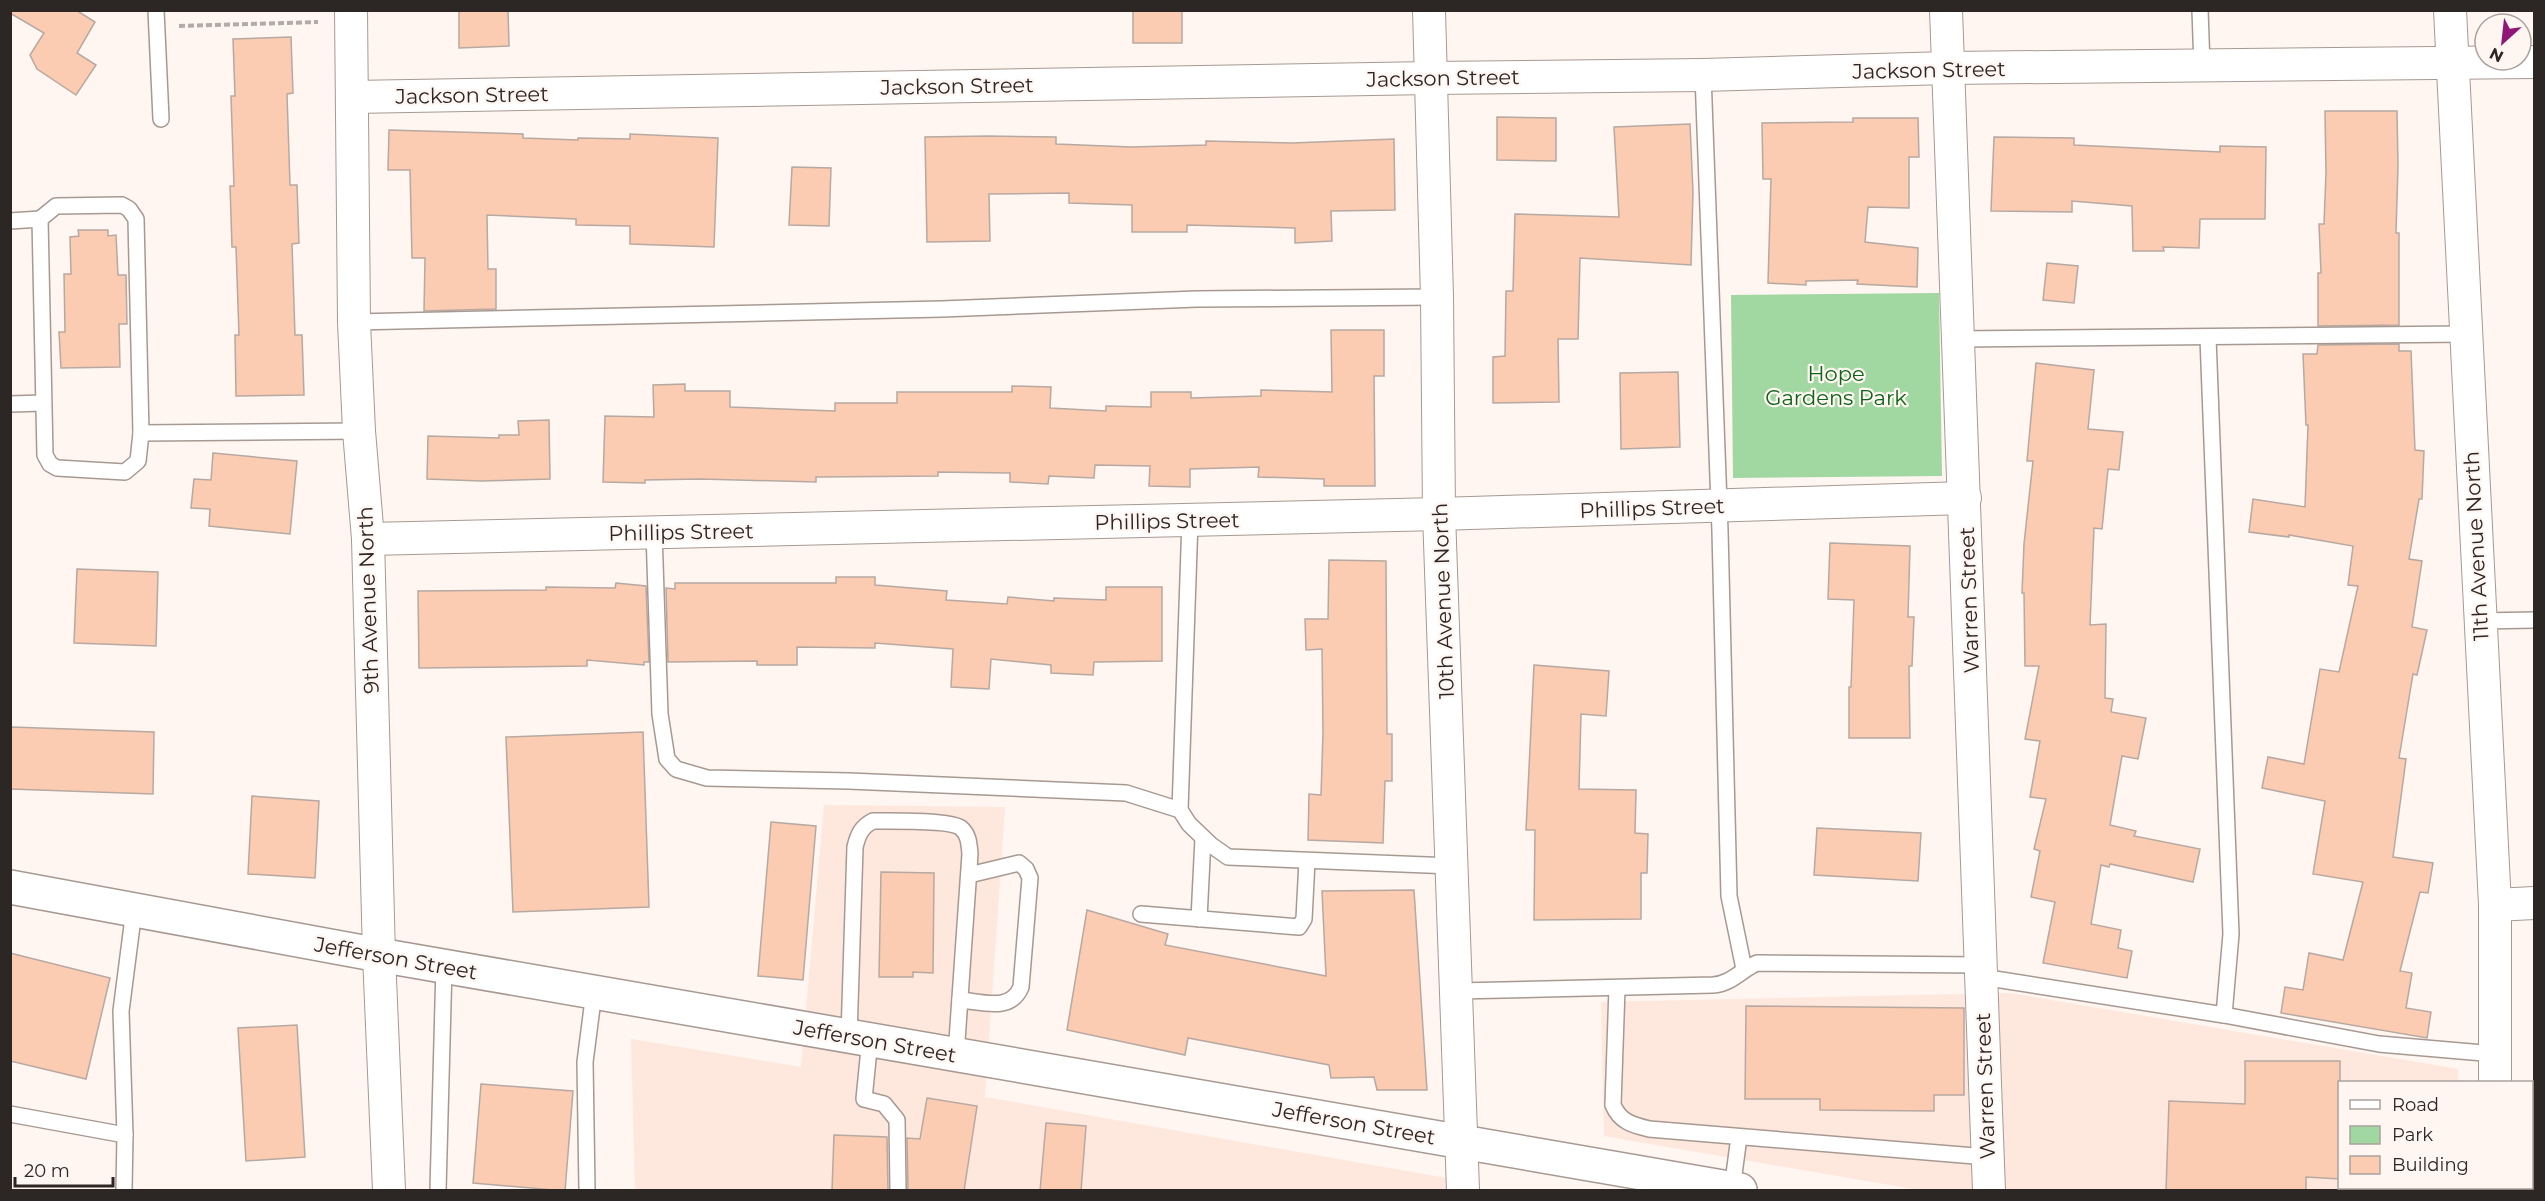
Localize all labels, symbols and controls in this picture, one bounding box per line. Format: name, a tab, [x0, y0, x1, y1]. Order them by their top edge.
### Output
north arrow	[2473, 12, 2533, 72]
text: N	[2486, 44, 2506, 66]
street label: Jackson Street	[1851, 56, 2006, 84]
street label: Jackson Street	[1365, 64, 1520, 92]
street label: Jackson Street	[879, 72, 1034, 100]
street label: Jackson Street	[394, 81, 549, 109]
park label: Hope Gardens Park	[1765, 361, 1907, 410]
street label: 11th Avenue North	[2459, 451, 2493, 641]
street label: Phillips Street	[1579, 493, 1725, 523]
street label: 10th Avenue North	[1427, 502, 1459, 700]
street label: 9th Avenue North	[352, 506, 384, 694]
street label: Phillips Street	[1094, 507, 1240, 535]
street label: Phillips Street	[608, 518, 754, 546]
street label: Warren Street	[1954, 526, 1984, 674]
street label: Jefferson Street	[312, 931, 479, 985]
street label: Warren Street	[1970, 1012, 2000, 1160]
street label: Jefferson Street	[791, 1014, 958, 1068]
legend	[2338, 1081, 2533, 1189]
text: Road	[2392, 1094, 2439, 1116]
street label: Jefferson Street	[1270, 1096, 1437, 1150]
text: Park	[2392, 1124, 2433, 1146]
scale bar	[15, 1150, 112, 1188]
text: Building	[2392, 1154, 2469, 1176]
text: 20 m	[24, 1160, 70, 1182]

